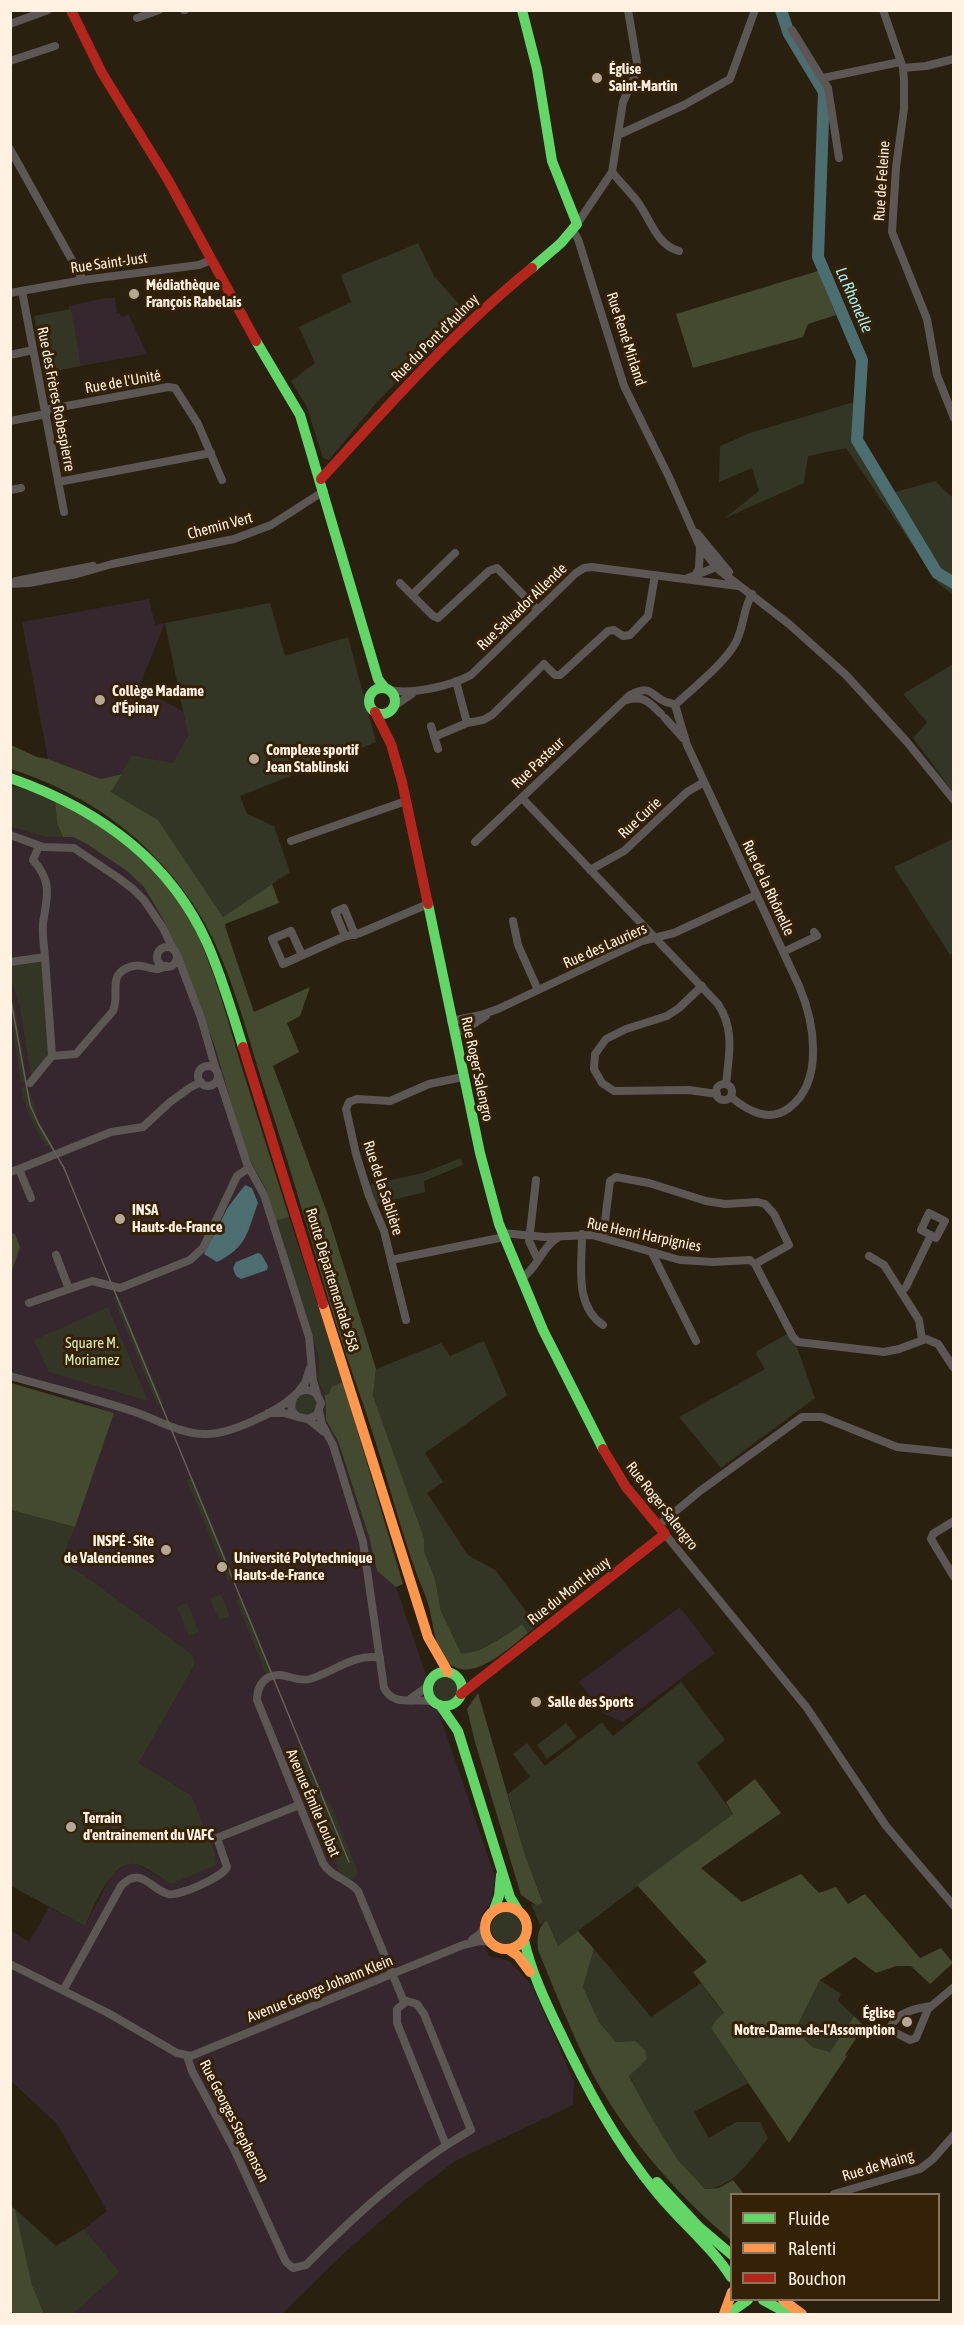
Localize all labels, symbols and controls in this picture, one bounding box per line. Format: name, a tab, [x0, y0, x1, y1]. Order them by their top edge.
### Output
place label: Église Saint-Martin	[609, 60, 677, 95]
marker: Église Saint-Martin	[590, 71, 604, 85]
street label: Rue de Feleine	[870, 140, 894, 222]
street label: Rue Saint-Just	[69, 249, 149, 277]
water label: La Rhonelle	[831, 264, 877, 336]
place label: Médiathèque François Rabelais	[146, 276, 242, 311]
marker: Médiathèque François Rabelais	[127, 287, 141, 301]
street label: Rue du Pont d'Aulnoy	[387, 290, 483, 386]
street label: Rue René Mirland	[602, 290, 650, 388]
street label: Rue des Frères Robespierre	[33, 325, 79, 473]
street label: Rue de l'Unité	[84, 366, 162, 398]
street label: Chemin Vert	[185, 509, 255, 543]
street label: Rue Salvador Allende	[473, 560, 571, 654]
place label: Collège Madame d'Épinay	[112, 682, 204, 717]
marker: Collège Madame d'Épinay	[93, 693, 107, 707]
street label: Rue Pasteur	[508, 734, 568, 792]
place label: Complexe sportif Jean Stablinski	[266, 741, 359, 776]
marker: Complexe sportif Jean Stablinski	[247, 752, 261, 766]
street label: Rue Curie	[615, 794, 665, 842]
street label: Rue de la Rhônelle	[738, 837, 798, 939]
street label: Rue des Lauriers	[561, 920, 649, 972]
street label: Rue Roger Salengro	[457, 1015, 497, 1123]
street label: Rue de la Sablière	[359, 1138, 407, 1238]
place label: INSA Hauts-de-France	[132, 1201, 222, 1236]
street label: Route Départementale 958	[302, 1206, 362, 1354]
marker: INSA Hauts-de-France	[113, 1212, 127, 1226]
street label: Rue Henri Harpignies	[585, 1214, 703, 1256]
park label: Square M. Moriamez	[65, 1334, 119, 1369]
street label: Rue Roger Salengro	[622, 1458, 702, 1554]
place label: INSPÉ - Site de Valenciennes	[64, 1532, 154, 1567]
marker: INSPÉ - Site de Valenciennes	[159, 1543, 173, 1557]
place label: Université Polytechnique Hauts-de-France	[234, 1549, 372, 1584]
street label: Rue du Mont Houy	[524, 1553, 614, 1629]
marker: Université Polytechnique Hauts-de-France	[215, 1560, 229, 1574]
place label: Salle des Sports	[548, 1693, 634, 1711]
marker: Salle des Sports	[529, 1695, 543, 1709]
street label: Avenue Émile Loubat	[282, 1746, 344, 1860]
place label: Terrain d'entrainement du VAFC	[83, 1809, 214, 1844]
marker: Terrain d'entrainement du VAFC	[64, 1820, 78, 1834]
street label: Avenue George Johann Klein	[244, 1951, 396, 2027]
place label: Église Notre-Dame-de-l'Assomption	[734, 2004, 895, 2039]
marker: Église Notre-Dame-de-l'Assomption	[900, 2015, 914, 2029]
street label: Rue Georges Stephenson	[195, 2057, 273, 2185]
street label: Rue de Maing	[840, 2147, 916, 2185]
legend	[730, 2193, 940, 2301]
text: Fluide	[788, 2208, 830, 2229]
text: Ralenti	[788, 2238, 836, 2259]
text: Bouchon	[788, 2268, 846, 2289]

